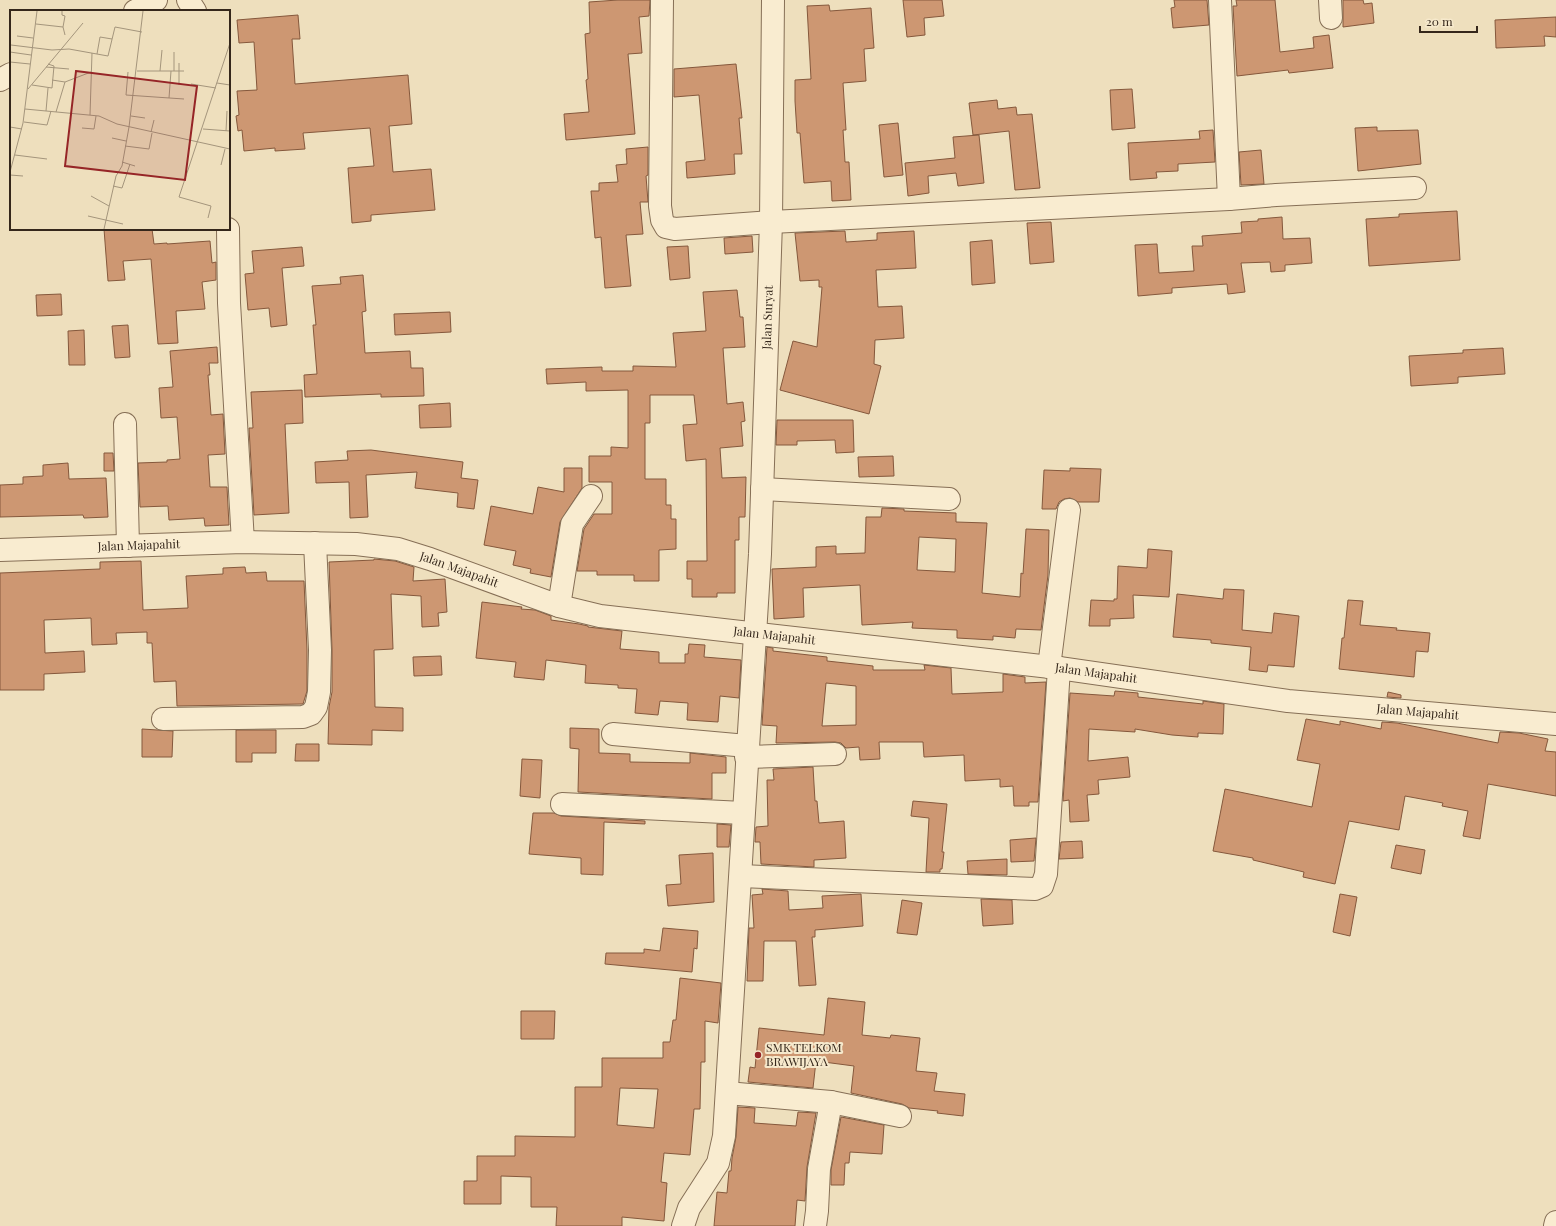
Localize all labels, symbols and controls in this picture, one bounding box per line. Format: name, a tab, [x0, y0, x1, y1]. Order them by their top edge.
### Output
scale bar	[1420, 8, 1477, 34]
inset map	[10, 10, 230, 230]
text: 20 m	[1426, 13, 1453, 29]
street label: Jalan Suryat	[758, 284, 776, 351]
street label: Jalan Majapahit	[96, 535, 181, 554]
street label: Jalan Majapahit	[417, 547, 502, 591]
street label: Jalan Majapahit	[732, 622, 817, 647]
street label: Jalan Majapahit	[1054, 659, 1139, 686]
street label: Jalan Majapahit	[1375, 700, 1460, 723]
place label: SMK TELKOM BRAWIJAYA	[766, 1039, 842, 1069]
marker: SMK TELKOM BRAWIJAYA	[753, 1050, 763, 1060]

